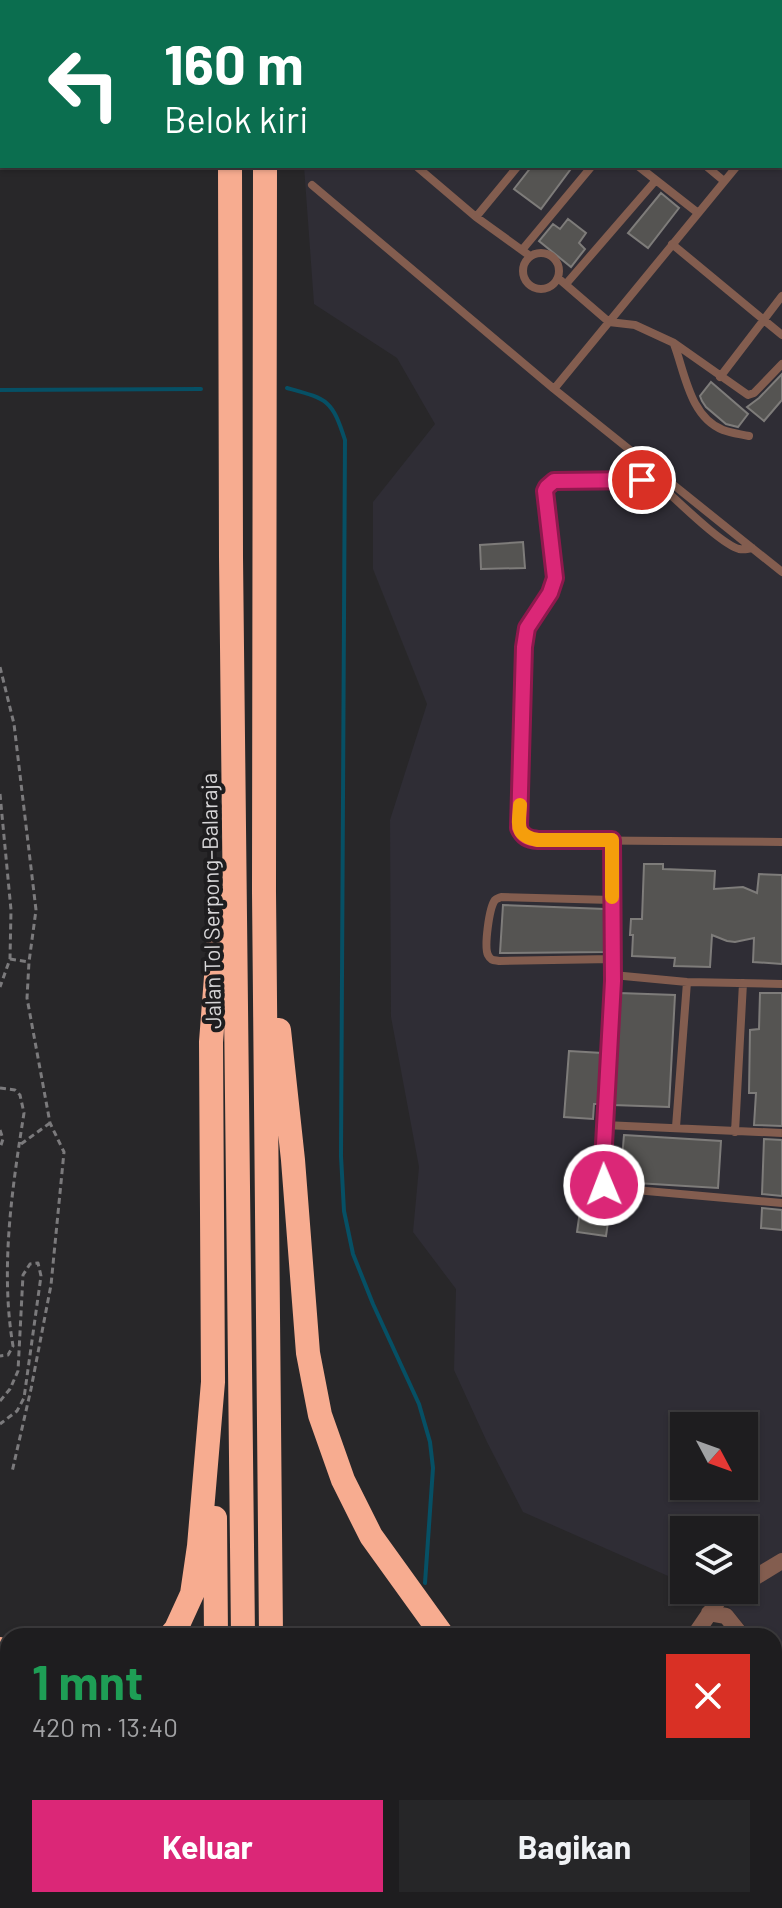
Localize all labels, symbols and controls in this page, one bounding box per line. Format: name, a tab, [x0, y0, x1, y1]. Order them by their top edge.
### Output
text: 160 m	[164, 29, 304, 96]
icon: left	[32, 32, 136, 136]
text: Belok kiri	[164, 97, 308, 140]
pin	[608, 446, 676, 514]
icon: arrive	[620, 458, 664, 502]
street label: Jalan Tol Serpong–Balaraja	[195, 773, 225, 1029]
position arrow	[562, 1143, 646, 1227]
north arrow	[670, 1412, 758, 1500]
map controls	[670, 1412, 758, 1604]
button: layers	[670, 1516, 758, 1604]
text: 1 mnt	[32, 1652, 143, 1710]
button: close	[666, 1654, 750, 1738]
text: 420 m · 13:40	[32, 1711, 178, 1742]
button: Keluar	[32, 1800, 383, 1892]
button: Bagikan	[399, 1800, 750, 1892]

